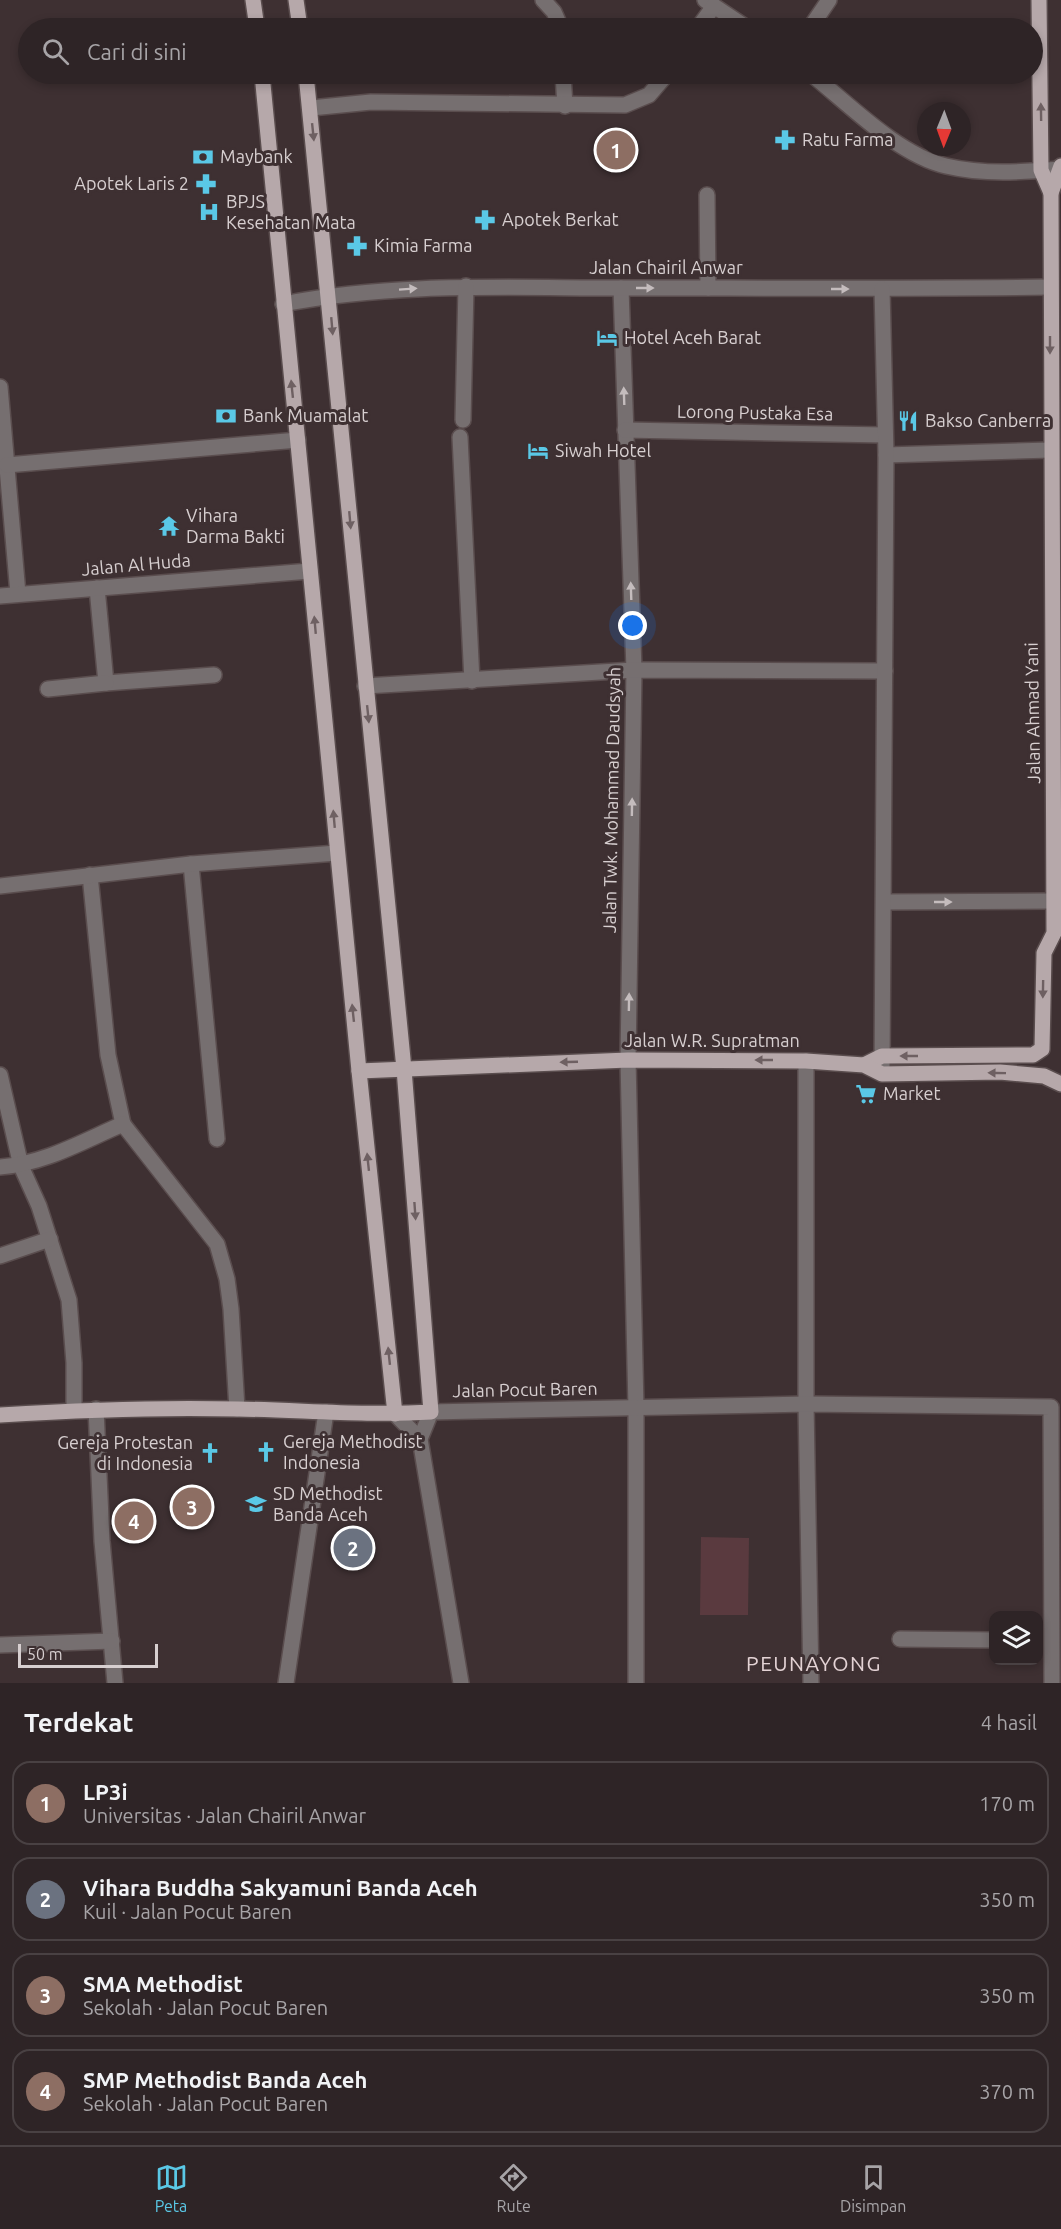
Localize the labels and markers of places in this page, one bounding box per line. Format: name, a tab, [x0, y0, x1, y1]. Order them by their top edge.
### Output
pin: 1	[596, 128, 636, 172]
pharmacy icon: Ratu Farma	[773, 128, 797, 152]
place label: Ratu Farma	[802, 129, 894, 149]
bank icon: Maybank	[191, 145, 215, 169]
place label: Maybank	[220, 146, 293, 166]
pharmacy icon: Apotek Laris 2	[194, 172, 218, 196]
place label: Apotek Laris 2	[74, 173, 189, 193]
place label: BPJS Kesehatan Mata	[226, 191, 356, 232]
hospital icon: BPJS Kesehatan Mata	[197, 200, 221, 224]
pharmacy icon: Apotek Berkat	[473, 208, 497, 232]
place label: Apotek Berkat	[502, 209, 619, 229]
pharmacy icon: Kimia Farma	[345, 234, 369, 258]
place label: Kimia Farma	[374, 235, 473, 255]
hotel icon: Hotel Aceh Barat	[595, 326, 619, 350]
place label: Hotel Aceh Barat	[624, 327, 761, 347]
bank icon: Bank Muamalat	[214, 404, 238, 428]
place label: Bank Muamalat	[243, 405, 368, 425]
restaurant icon: Bakso Canberra	[896, 409, 920, 433]
place label: Bakso Canberra	[925, 410, 1051, 430]
hotel icon: Siwah Hotel	[526, 439, 550, 463]
place label: Siwah Hotel	[555, 440, 651, 460]
place label: Vihara Darma Bakti	[186, 505, 285, 546]
temple icon: Vihara Darma Bakti	[157, 514, 181, 538]
supermarket icon: Market	[854, 1082, 878, 1106]
place label: Market	[883, 1083, 941, 1103]
place label: Gereja Methodist Indonesia	[283, 1431, 423, 1472]
place label: Gereja Protestan di Indonesia	[57, 1432, 193, 1473]
church icon: Gereja Methodist Indonesia	[254, 1440, 278, 1464]
church icon: Gereja Protestan di Indonesia	[198, 1441, 222, 1465]
place label: SD Methodist Banda Aceh	[273, 1483, 383, 1524]
pin: 3	[172, 1484, 212, 1530]
school or university icon: SD Methodist Banda Aceh	[244, 1492, 268, 1516]
pin: 4	[114, 1498, 154, 1544]
pin: 2	[334, 1526, 372, 1570]

